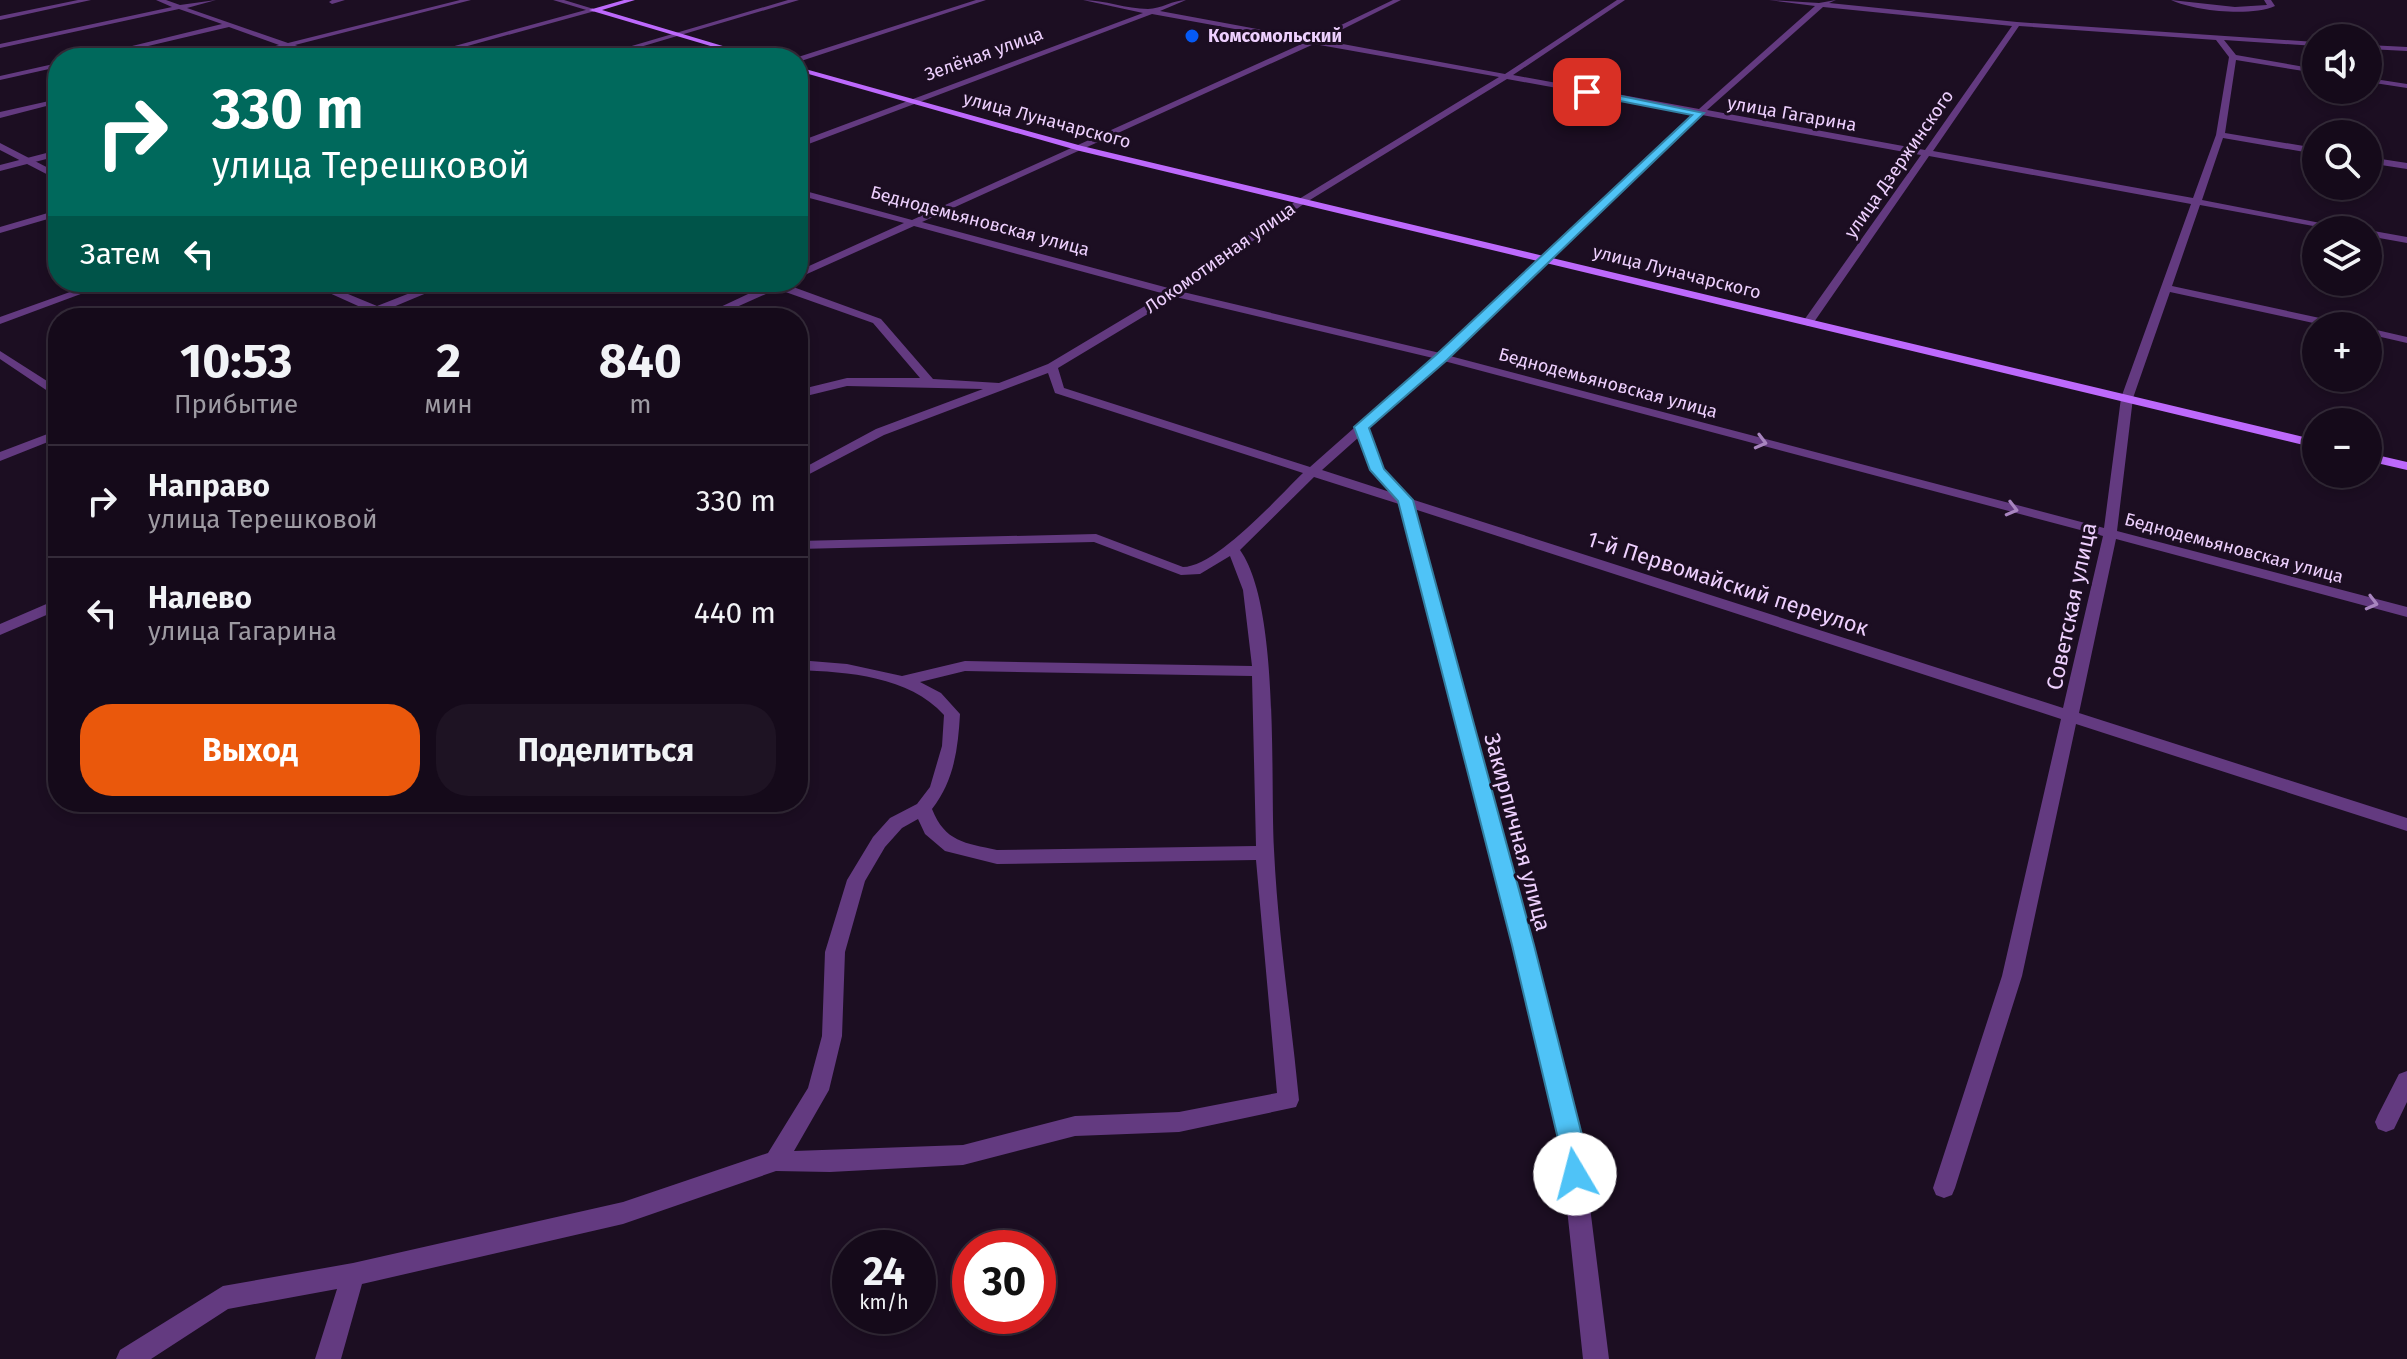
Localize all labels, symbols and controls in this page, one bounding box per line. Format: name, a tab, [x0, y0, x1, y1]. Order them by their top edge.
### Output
street label: Зелёная улица	[922, 22, 1046, 86]
map controls	[2302, 24, 2382, 488]
button: sound	[2302, 24, 2382, 104]
place label: Комсомольский	[1208, 25, 1342, 47]
marker: Комсомольский	[1183, 27, 1201, 45]
pin	[1553, 58, 1621, 126]
icon: arrive	[1565, 70, 1609, 114]
text: 330 m	[212, 76, 364, 143]
icon: right	[80, 80, 184, 184]
street label: улица Дзержинского	[1840, 86, 1958, 242]
street label: улица Луначарского	[961, 87, 1133, 153]
street label: улица Гагарина	[1726, 92, 1858, 136]
button: search	[2302, 120, 2382, 200]
text: улица Терешковой	[212, 144, 530, 188]
street label: Беднодемьяновская улица	[868, 181, 1092, 261]
street label: Локомотивная улица	[1141, 198, 1299, 318]
button: layers	[2302, 216, 2382, 296]
icon: left	[177, 232, 221, 276]
text: Затем	[80, 236, 161, 272]
street label: улица Луначарского	[1591, 240, 1763, 304]
button: +	[2302, 312, 2382, 392]
text: 10:53	[180, 332, 292, 390]
text: 2	[436, 332, 461, 390]
text: 840	[599, 332, 682, 390]
street label: Беднодемьяновская улица	[1496, 343, 1720, 423]
text: Прибытие	[174, 389, 298, 420]
text: мин	[424, 389, 473, 420]
text: m	[629, 389, 652, 420]
button: −	[2302, 408, 2382, 488]
one-way arrow	[1753, 433, 1767, 449]
text: Направо	[148, 468, 270, 504]
icon: right	[80, 479, 124, 523]
text: 330 m	[696, 483, 776, 519]
one-way arrow	[2004, 499, 2018, 516]
text: улица Терешковой	[148, 504, 378, 535]
street label: Беднодемьяновская улица	[2122, 508, 2346, 588]
street label: Советская улица	[2041, 520, 2102, 692]
street label: 1-й Первомайский переулок	[1584, 525, 1872, 642]
text: Налево	[148, 580, 252, 616]
icon: left	[80, 591, 124, 635]
one-way arrow	[2364, 593, 2378, 610]
text: 440 m	[694, 595, 776, 631]
text: улица Гагарина	[148, 616, 337, 647]
button: Выход	[80, 704, 420, 796]
button: Поделиться	[436, 704, 776, 796]
street label: Закирпичная улица	[1478, 730, 1557, 934]
position arrow	[1533, 1132, 1617, 1216]
speed limit sign: 30	[952, 1230, 1056, 1334]
text: 24	[863, 1248, 905, 1296]
text: km/h	[859, 1290, 909, 1314]

